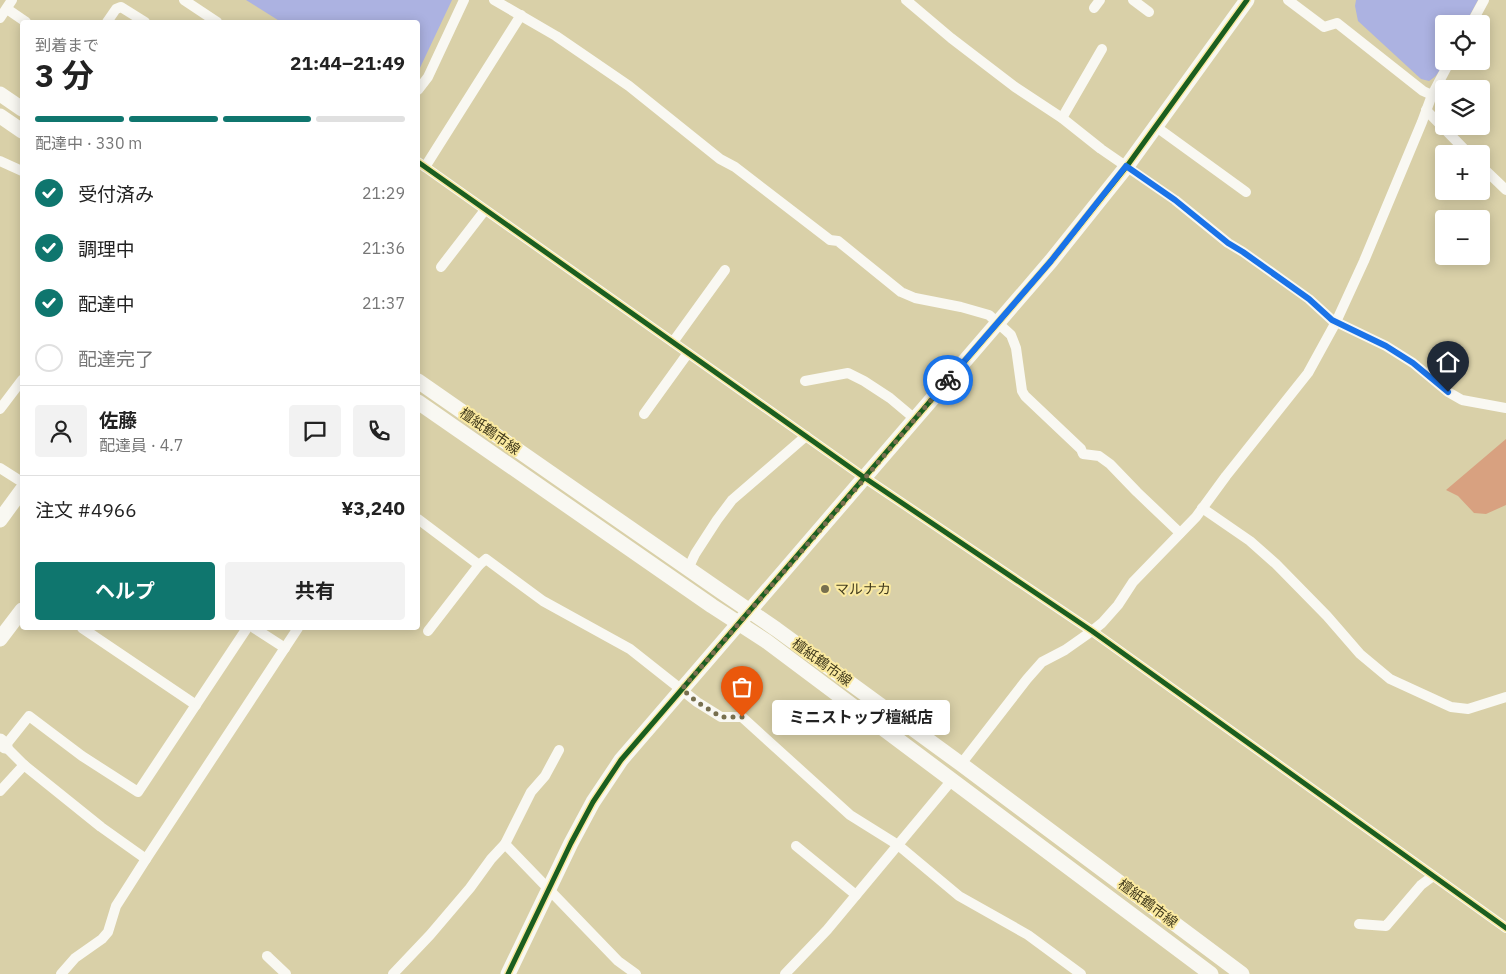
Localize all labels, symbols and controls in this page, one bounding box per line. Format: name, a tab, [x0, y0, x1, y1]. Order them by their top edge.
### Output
map controls	[1435, 15, 1490, 265]
button: locate	[1435, 15, 1490, 70]
text: 到着まで	[35, 35, 99, 55]
text: 21:44–21:49	[290, 51, 405, 75]
text: 3 分	[35, 54, 94, 96]
button: layers	[1435, 80, 1490, 135]
text: 配達中 · 330 m	[35, 133, 142, 153]
button: +	[1435, 145, 1490, 200]
icon: check	[35, 179, 63, 207]
text: 受付済み	[78, 182, 154, 206]
text: 21:29	[362, 183, 405, 203]
button: −	[1435, 210, 1490, 265]
icon: check	[35, 234, 63, 262]
text: 調理中	[78, 237, 135, 261]
text: 21:36	[362, 238, 405, 258]
icon: check	[35, 289, 63, 317]
text: 配達中	[78, 292, 135, 316]
text: 21:37	[362, 293, 405, 313]
pin	[1427, 341, 1469, 392]
text: 配達完了	[78, 347, 154, 371]
icon: home	[1434, 348, 1462, 376]
courier	[923, 355, 973, 405]
icon: bike	[934, 366, 962, 394]
street label: 檀紙鶴市線	[456, 404, 524, 458]
button: person	[35, 405, 87, 457]
button: chat	[289, 405, 341, 457]
button: phone	[353, 405, 405, 457]
text: 佐藤	[99, 408, 137, 432]
text: 配達員 · 4.7	[99, 435, 183, 455]
text: ¥3,240	[341, 496, 405, 520]
text: 注文 #4966	[35, 498, 137, 522]
button: ヘルプ	[35, 562, 215, 620]
button: 共有	[225, 562, 405, 620]
place label: マルナカ	[835, 580, 891, 598]
marker: マルナカ	[819, 583, 831, 595]
street label: 檀紙鶴市線	[788, 634, 856, 690]
pin	[721, 666, 763, 717]
icon: bag	[728, 673, 756, 701]
callout: ミニストップ檀紙店	[772, 700, 950, 734]
text: ミニストップ檀紙店	[789, 707, 933, 727]
street label: 檀紙鶴市線	[1115, 875, 1181, 931]

